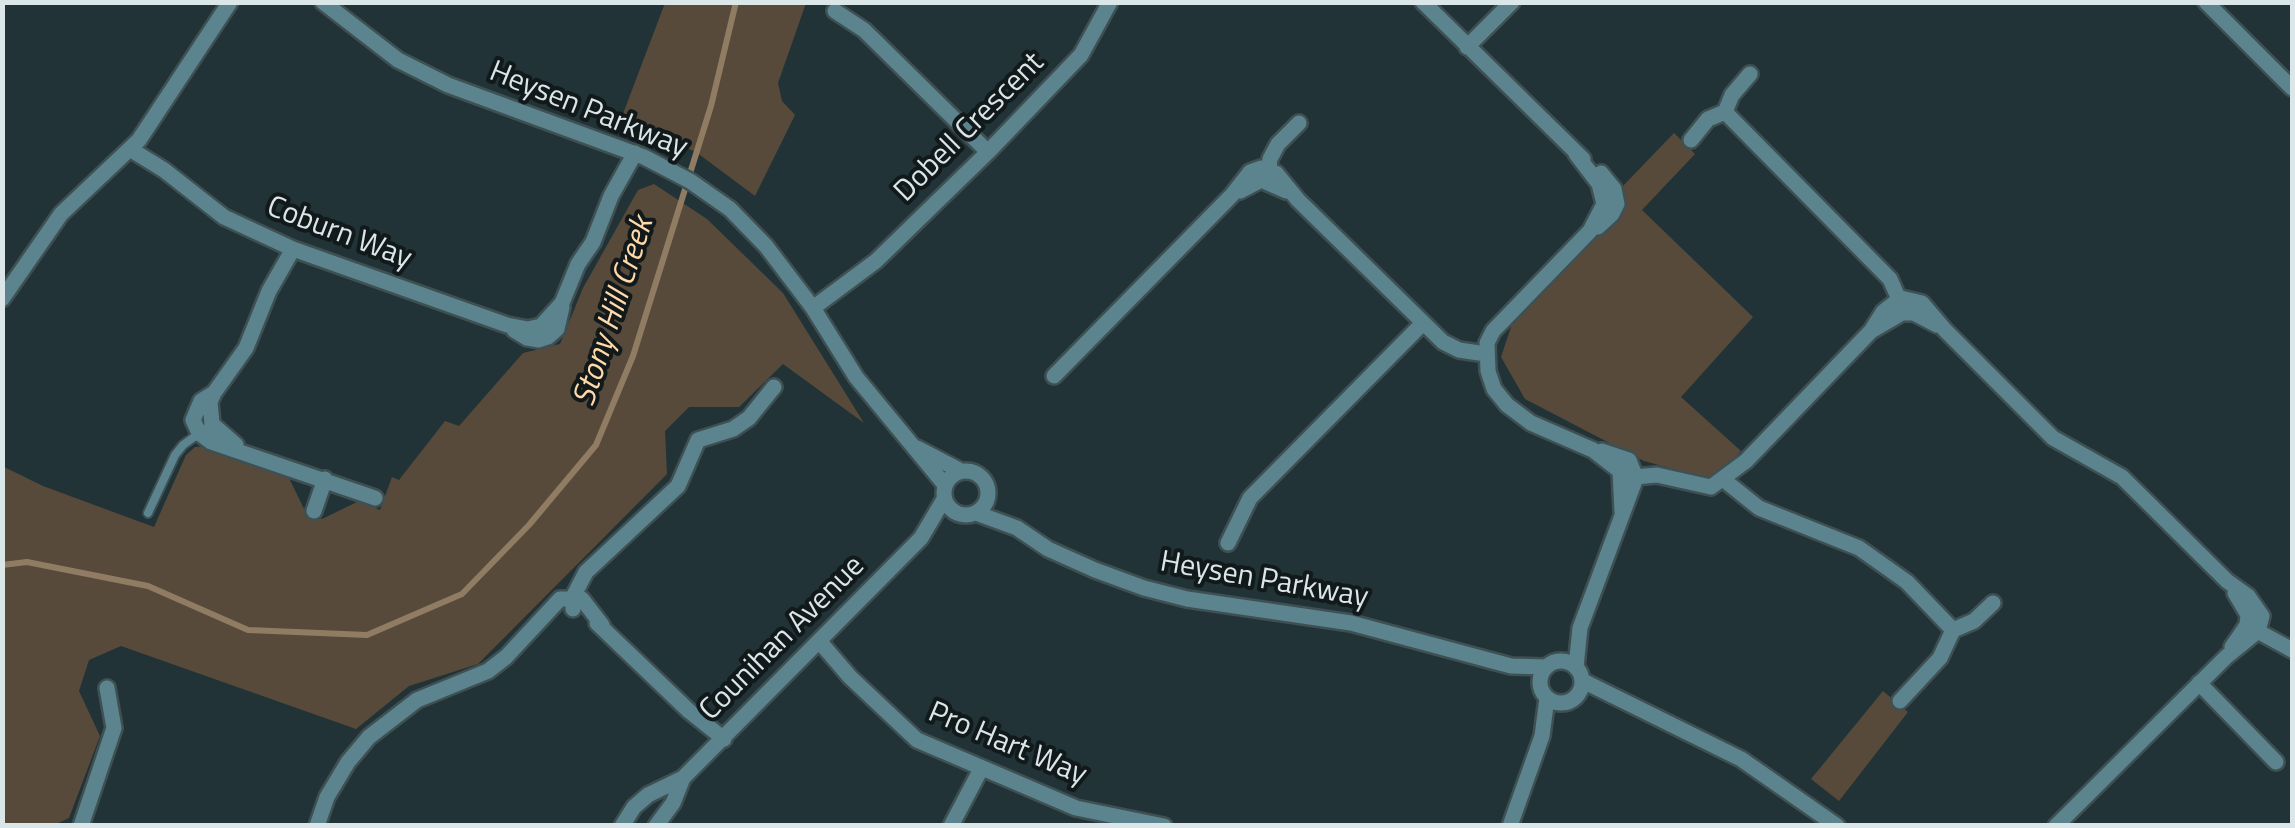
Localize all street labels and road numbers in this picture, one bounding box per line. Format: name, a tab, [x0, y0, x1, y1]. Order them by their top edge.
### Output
street label: Dobell Crescent	[888, 46, 1052, 210]
street label: Heysen Parkway	[484, 55, 692, 167]
street label: Coburn Way	[262, 190, 416, 278]
street label: Heysen Parkway	[1157, 545, 1371, 617]
street label: Counihan Avenue	[693, 549, 873, 729]
street label: Pro Hart Way	[922, 695, 1092, 795]

